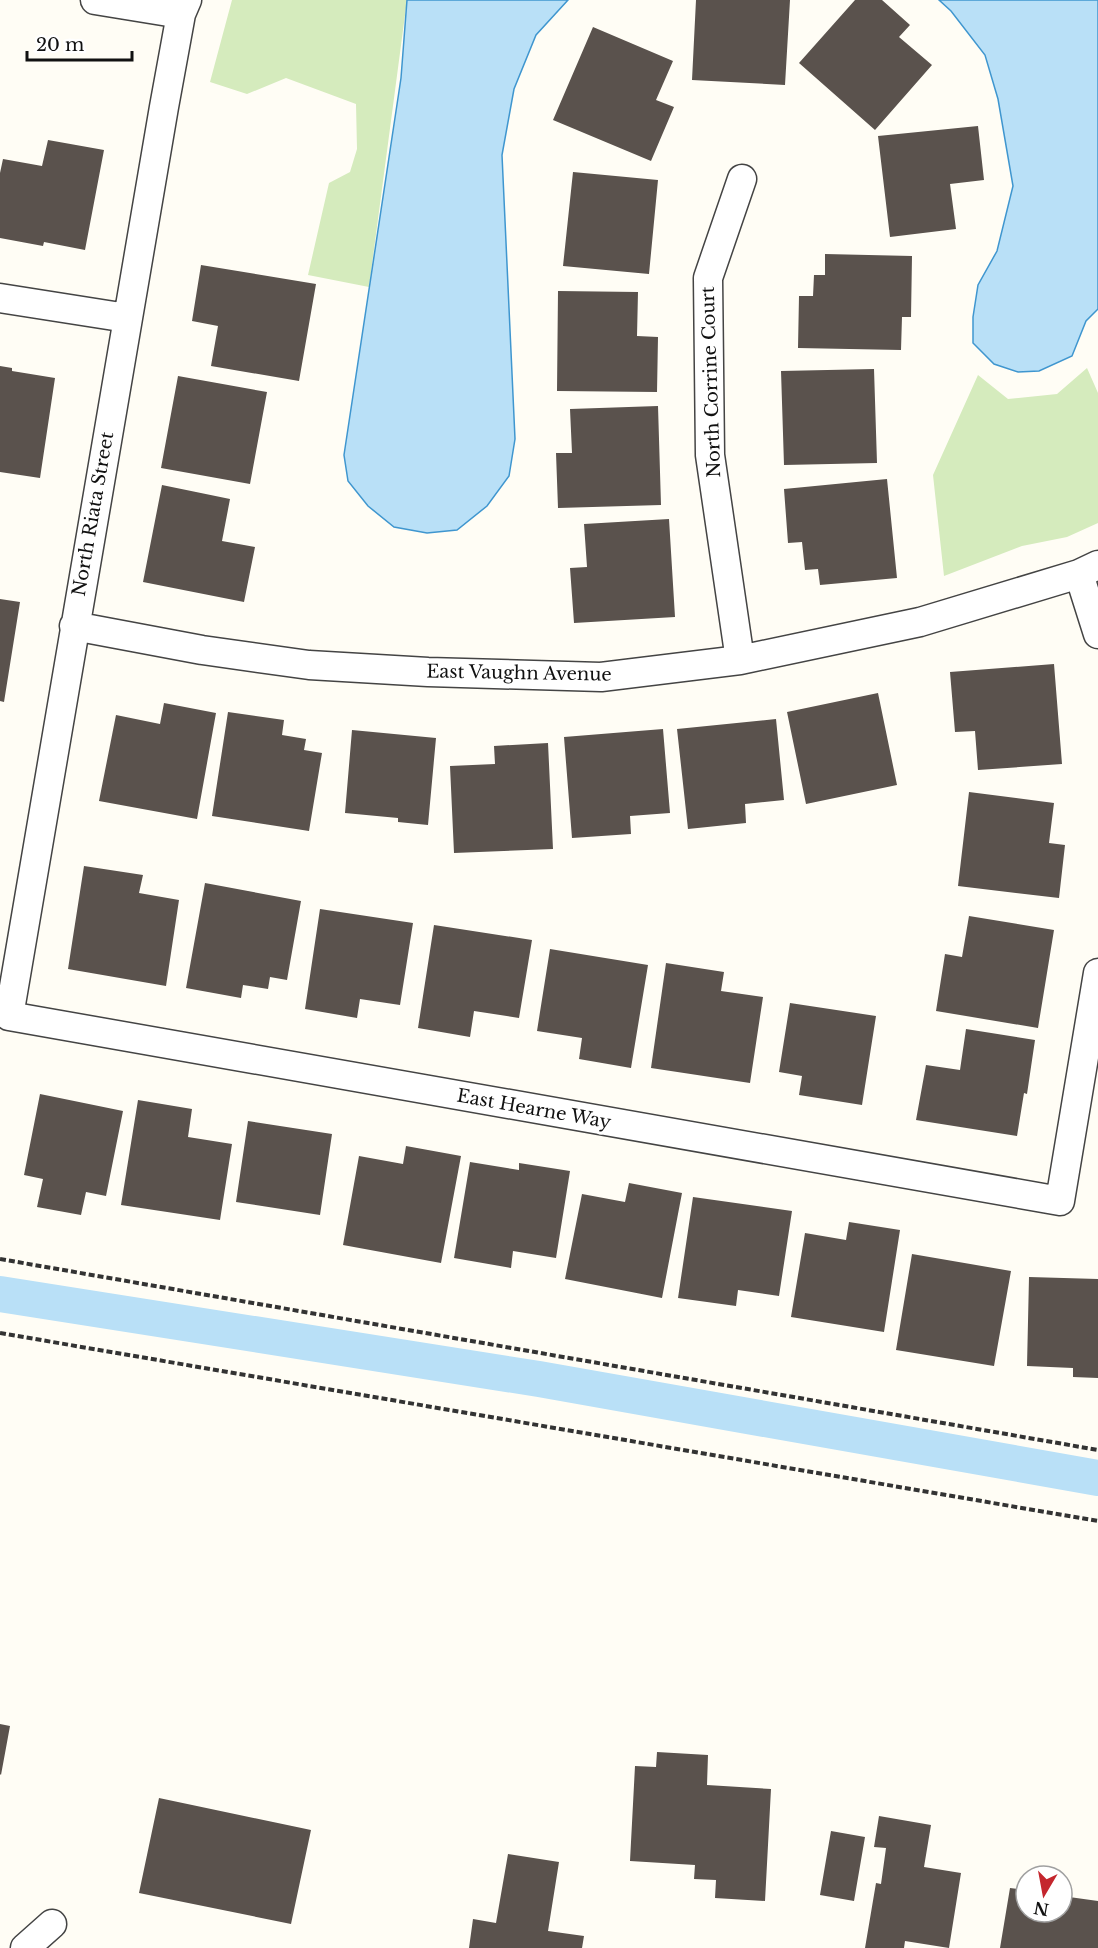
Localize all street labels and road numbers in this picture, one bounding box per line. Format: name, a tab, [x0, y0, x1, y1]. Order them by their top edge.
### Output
street label: North Corrine Court	[697, 286, 725, 478]
street label: North Riata Street	[68, 430, 118, 598]
street label: East Vaughn Avenue	[426, 660, 612, 686]
street label: East Hearne Way	[455, 1085, 613, 1133]

